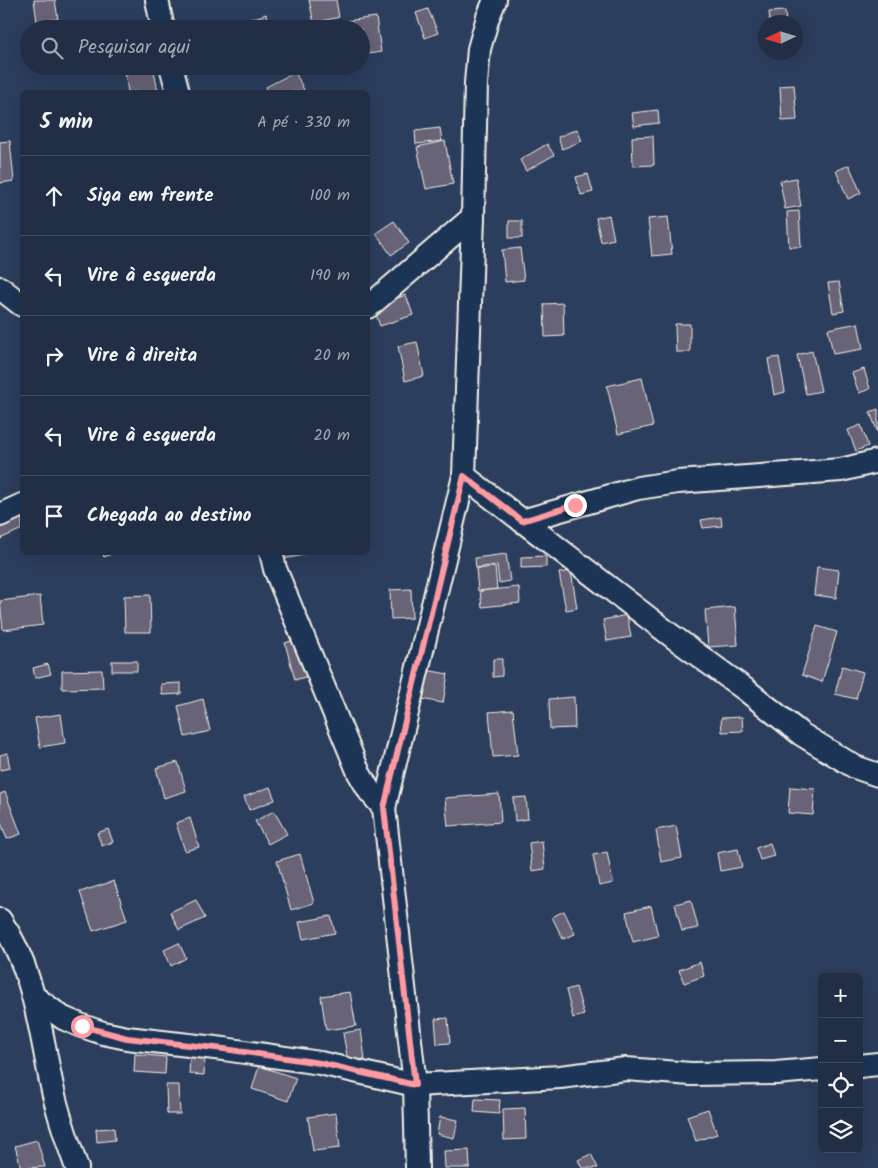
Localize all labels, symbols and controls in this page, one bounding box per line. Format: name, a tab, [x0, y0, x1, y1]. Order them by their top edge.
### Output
north arrow	[758, 15, 803, 60]
search box	[20, 20, 370, 75]
text: Pesquisar aqui	[78, 33, 190, 63]
icon: search	[38, 34, 66, 62]
text: 5 min	[40, 106, 93, 139]
text: A pé · 330 m	[257, 110, 350, 135]
text: Siga em frente	[87, 181, 214, 211]
icon: ahead	[40, 182, 68, 210]
text: 100 m	[310, 183, 350, 208]
text: Vire à esquerda	[87, 261, 216, 291]
icon: left	[40, 262, 68, 290]
text: 190 m	[310, 263, 350, 288]
text: Vire à direita	[87, 341, 197, 371]
icon: right	[40, 342, 68, 370]
text: 20 m	[314, 343, 350, 368]
text: Vire à esquerda	[87, 421, 216, 451]
icon: left	[40, 422, 68, 450]
text: 20 m	[314, 423, 350, 448]
route end	[564, 494, 587, 517]
text: Chegada ao destino	[87, 501, 252, 531]
icon: arrive	[40, 502, 68, 530]
map controls	[818, 973, 863, 1153]
button: +	[818, 973, 863, 1018]
route start	[71, 1015, 94, 1038]
button: −	[818, 1018, 863, 1063]
button: locate	[818, 1063, 863, 1108]
button: layers	[818, 1108, 863, 1153]

